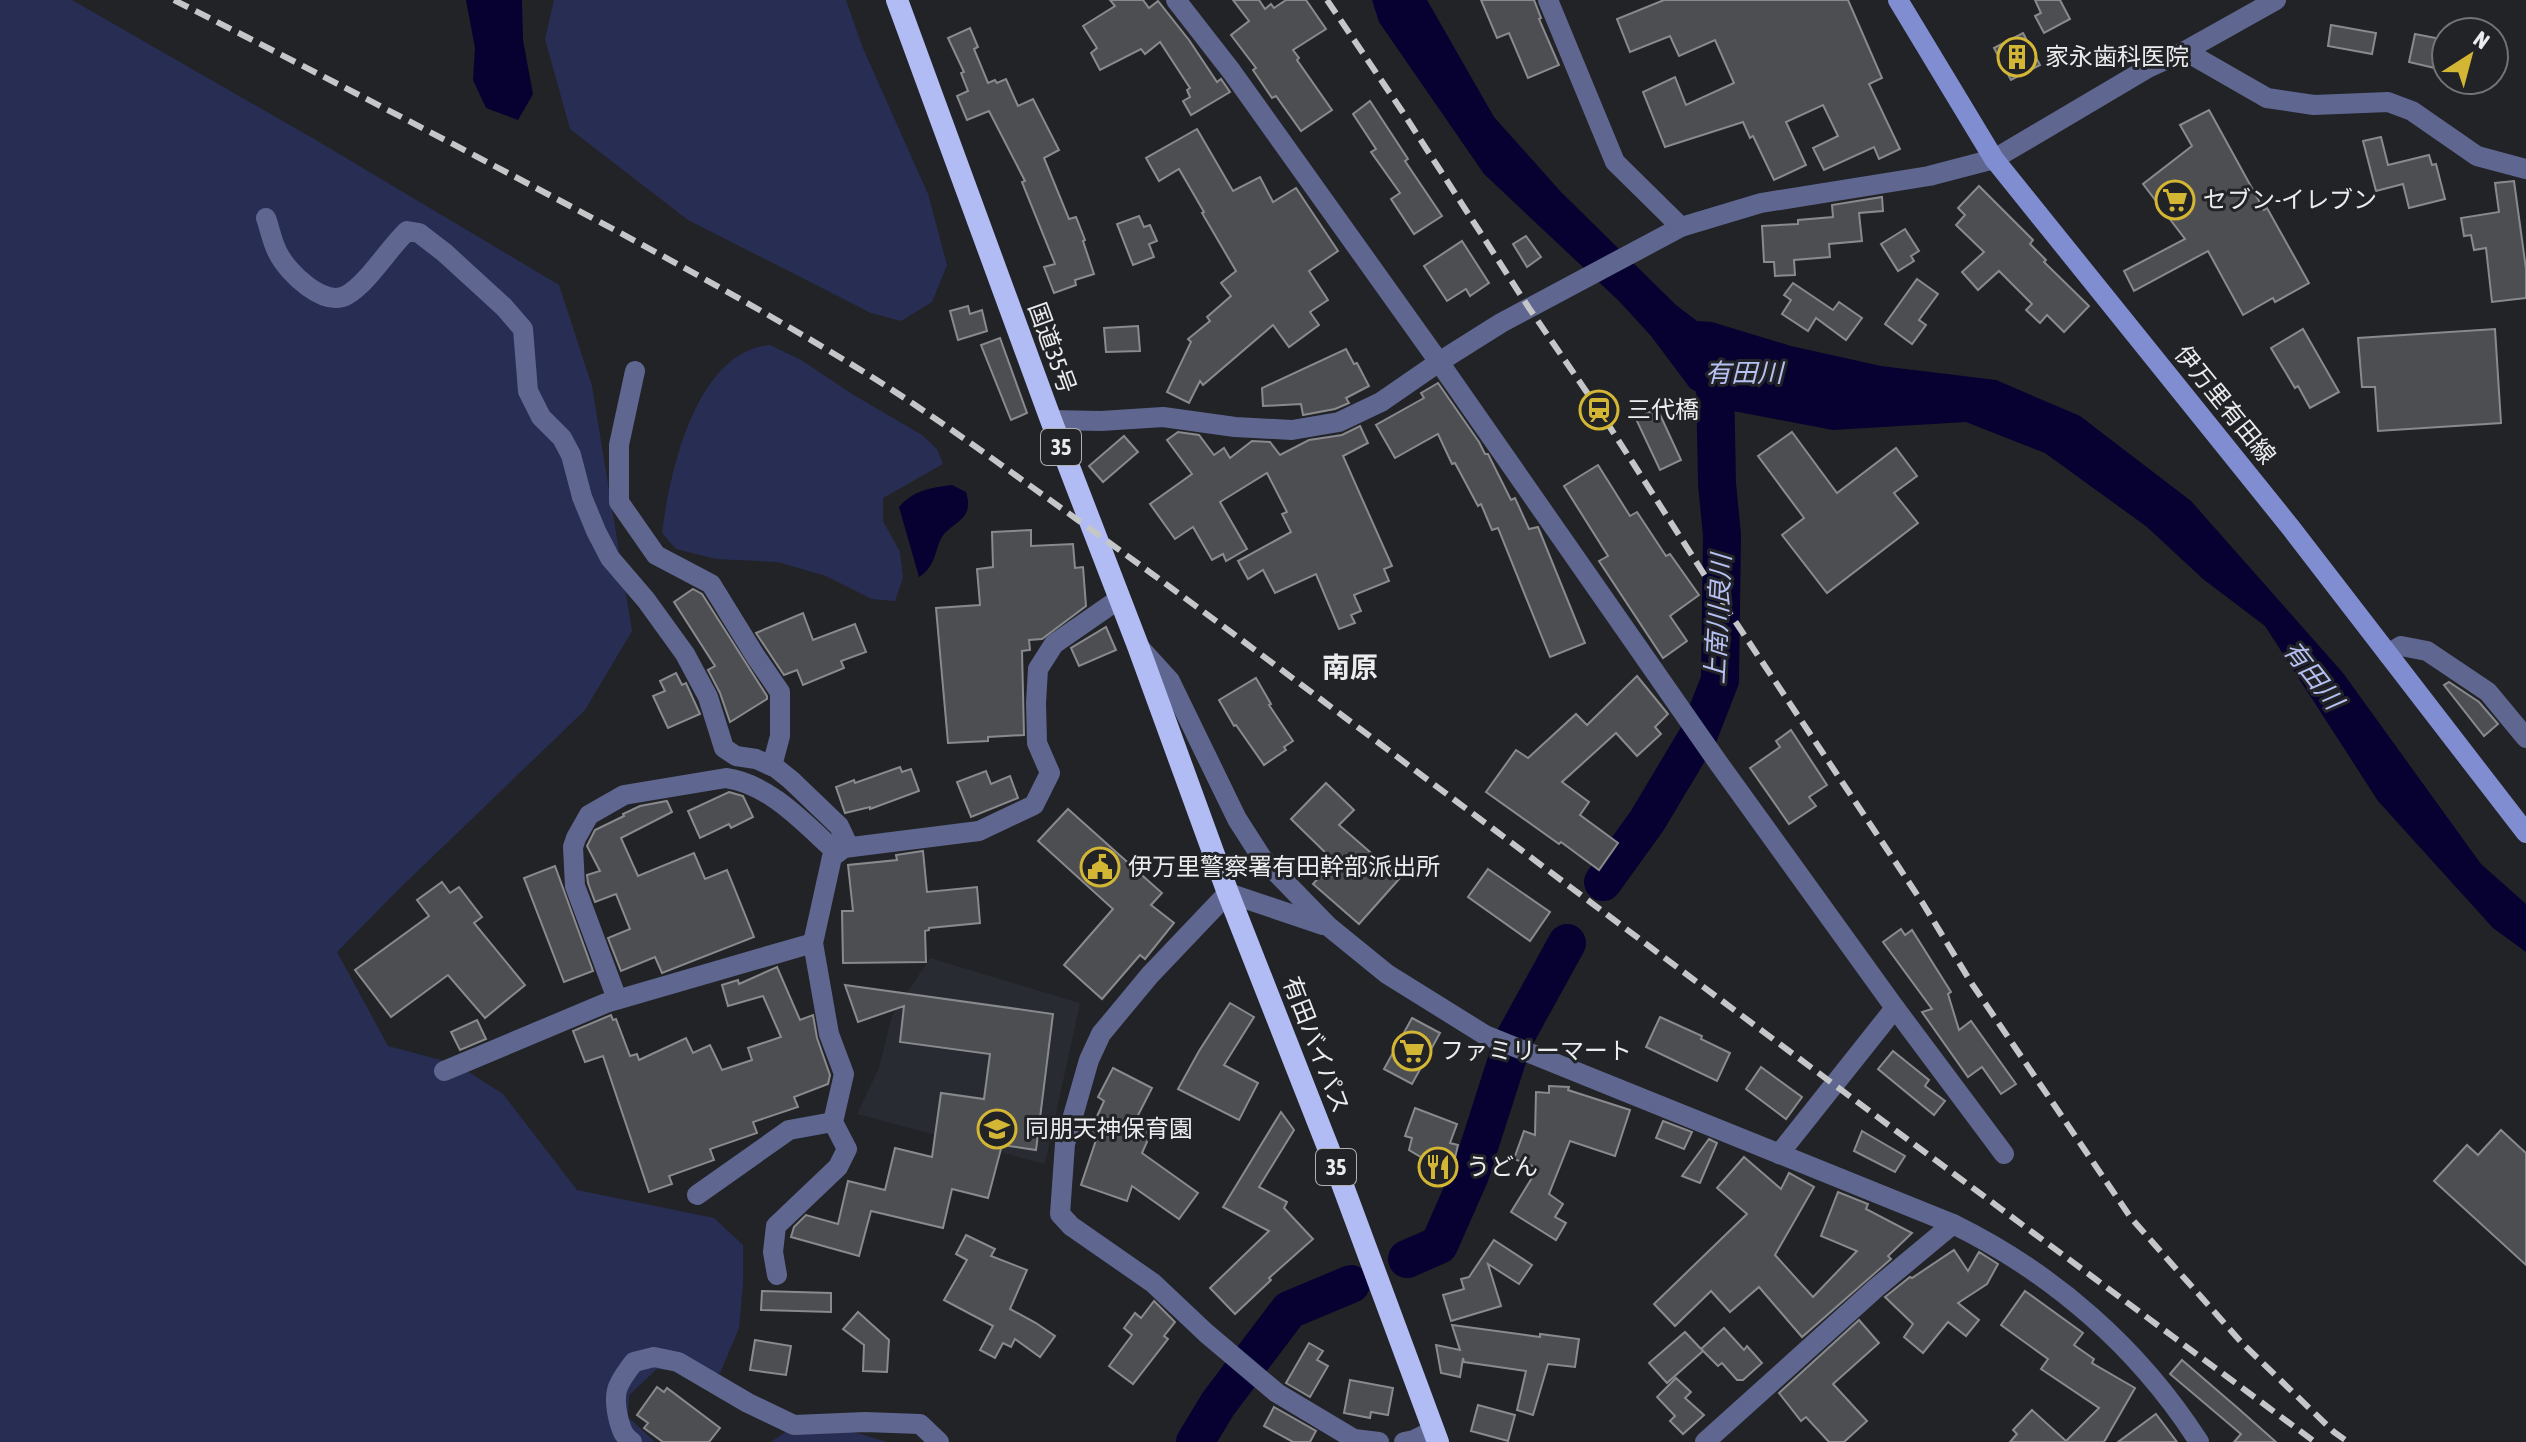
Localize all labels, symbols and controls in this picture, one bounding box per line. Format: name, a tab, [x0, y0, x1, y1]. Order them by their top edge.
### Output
north arrow	[2430, 16, 2510, 96]
text: N	[2469, 25, 2495, 54]
building icon: 家永歯科医院	[1996, 36, 2038, 78]
place label: 家永歯科医院	[2045, 43, 2189, 70]
supermarket icon: セブン-イレブン	[2154, 179, 2196, 221]
place label: セブン-イレブン	[2203, 186, 2377, 213]
street label: 国道35号	[1024, 299, 1081, 397]
street label: 伊万里有田線	[2170, 340, 2281, 469]
water label: 有田川	[1705, 358, 1786, 388]
station icon: 三代橋	[1578, 389, 1620, 431]
place label: 三代橋	[1627, 396, 1699, 423]
road number: 35	[1041, 429, 1081, 465]
water label: 上南川良川	[1700, 550, 1737, 685]
water label: 有田川	[2277, 635, 2351, 717]
district label: 南原	[1322, 651, 1378, 683]
public building icon: 伊万里警察署有田幹部派出所	[1079, 846, 1121, 888]
place label: 伊万里警察署有田幹部派出所	[1128, 853, 1440, 880]
street label: 有田バイパス	[1278, 973, 1355, 1117]
supermarket icon: ファミリーマート	[1391, 1030, 1433, 1072]
place label: ファミリーマート	[1440, 1037, 1632, 1064]
school or university icon: 同朋天神保育園	[976, 1108, 1018, 1150]
place label: 同朋天神保育園	[1025, 1115, 1193, 1142]
restaurant icon: うどん	[1417, 1146, 1459, 1188]
road number: 35	[1316, 1149, 1356, 1185]
place label: うどん	[1466, 1153, 1538, 1180]

